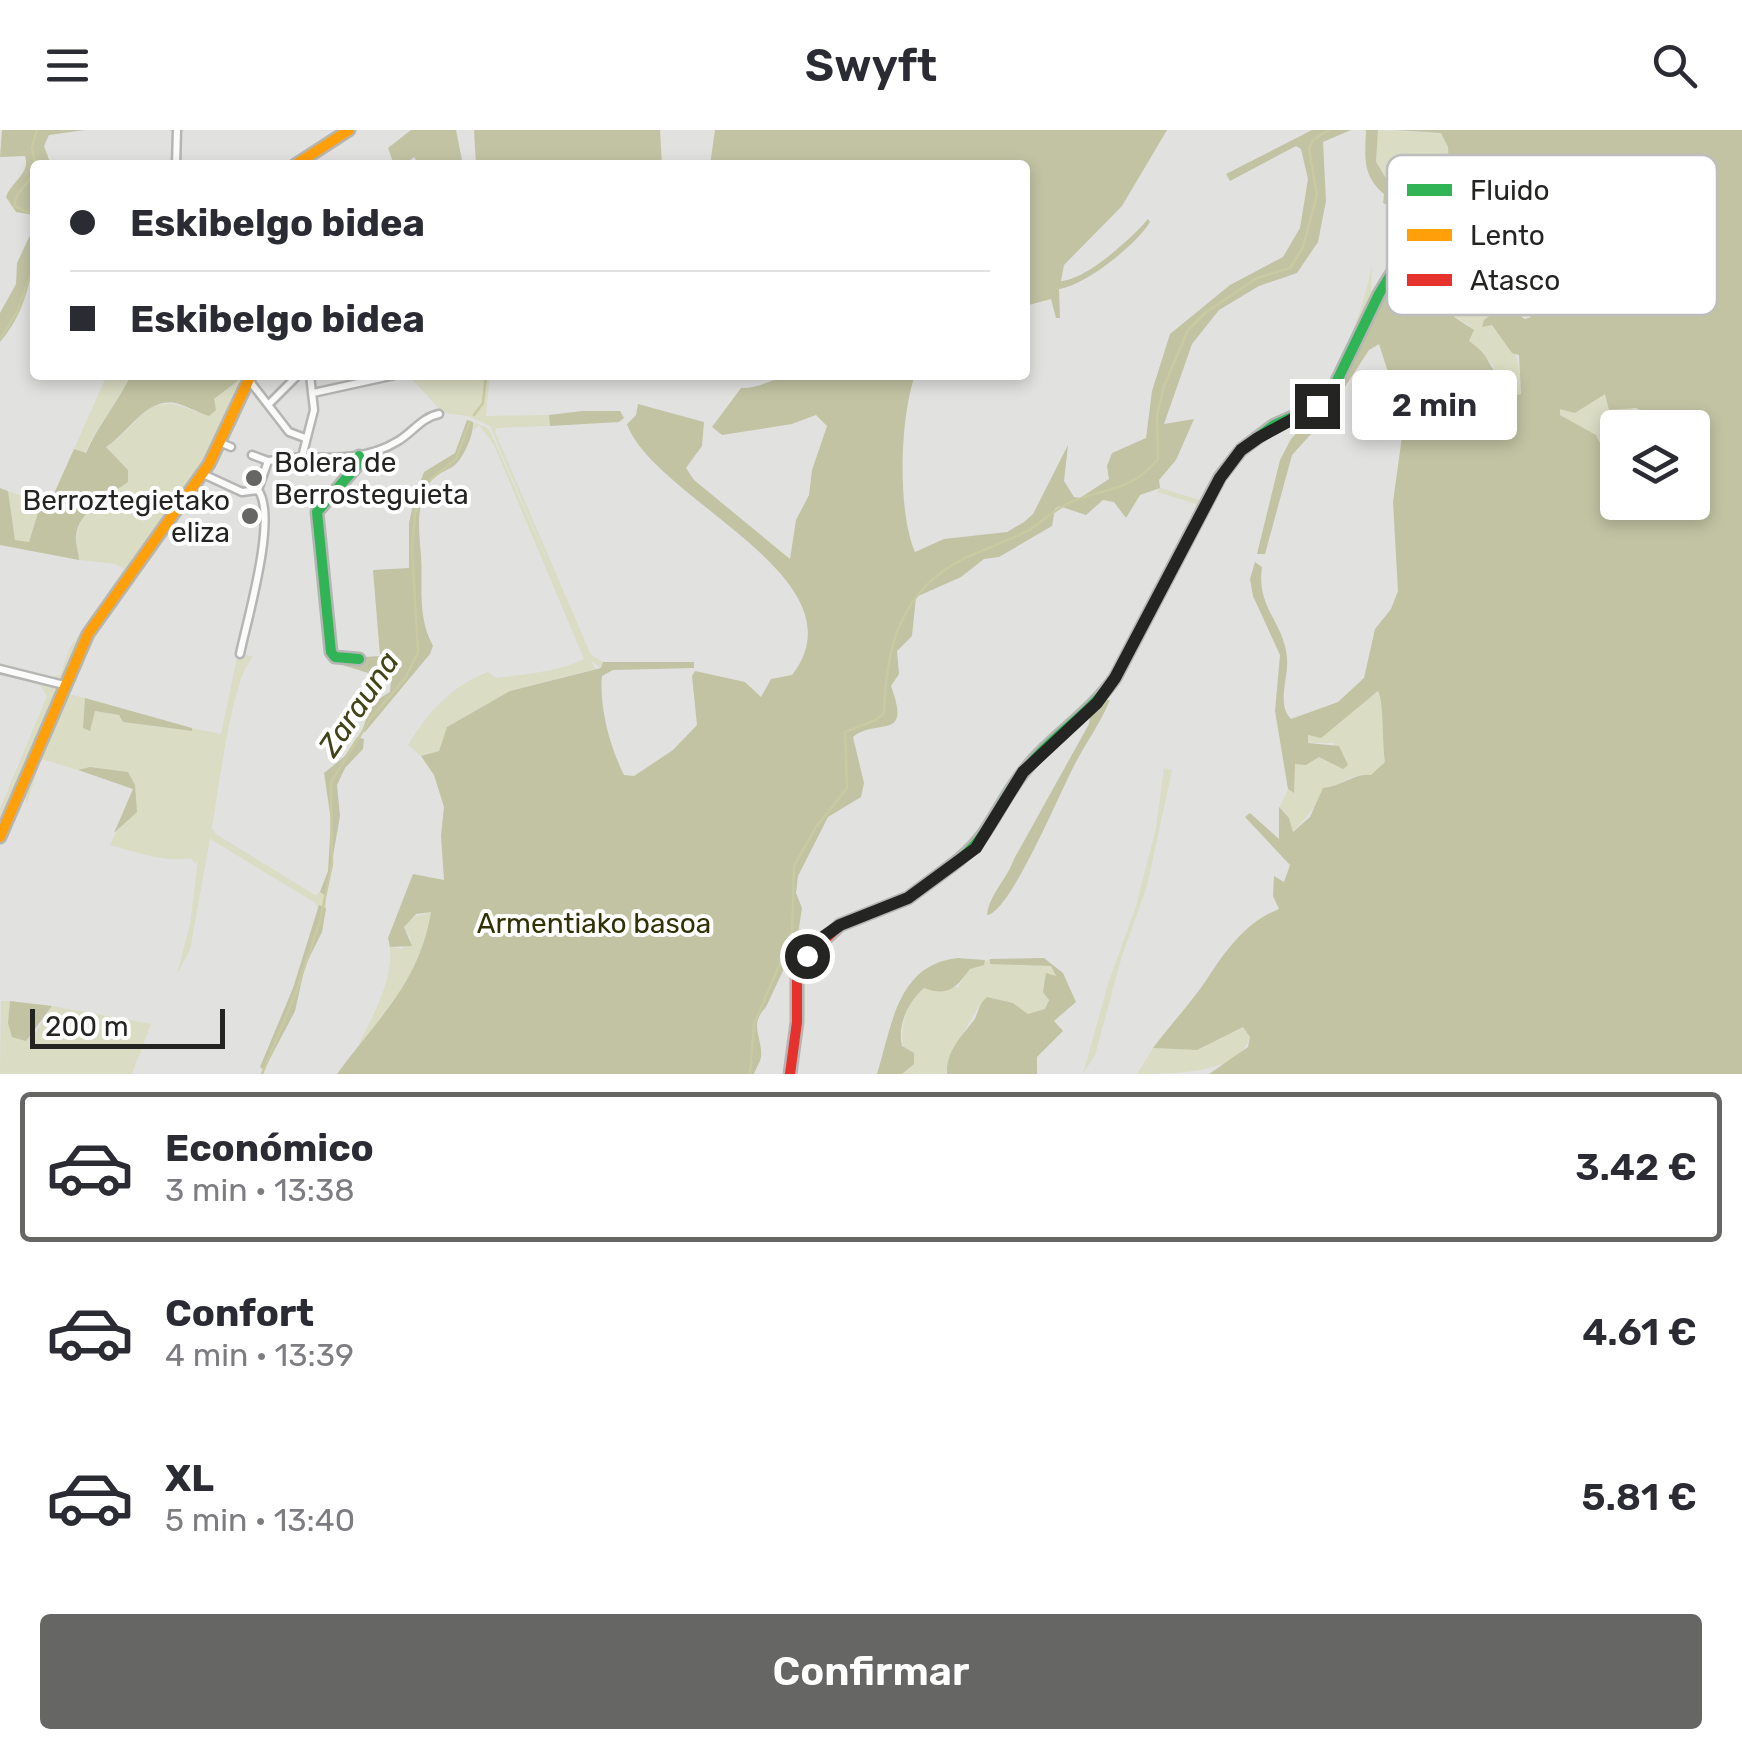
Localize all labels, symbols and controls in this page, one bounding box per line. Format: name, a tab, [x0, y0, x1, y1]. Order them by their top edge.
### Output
icon: menu	[40, 38, 95, 93]
icon: search	[1647, 38, 1702, 93]
text: Swyft	[805, 39, 937, 92]
legend	[1387, 155, 1717, 315]
text: Fluido	[1470, 174, 1550, 207]
text: Eskibelgo bidea	[130, 200, 425, 246]
text: Lento	[1470, 219, 1545, 252]
text: Atasco	[1470, 264, 1560, 297]
text: Eskibelgo bidea	[130, 296, 425, 342]
callout: 2 min	[1352, 371, 1517, 441]
route end	[1295, 384, 1340, 429]
text: 2 min	[1392, 386, 1477, 424]
map controls	[1600, 410, 1710, 520]
button: layers	[1600, 410, 1710, 520]
place label: Bolera de Berrosteguieta	[274, 446, 469, 511]
marker: Bolera de Berrosteguieta	[243, 467, 265, 489]
place label: Berroztegietako eliza	[22, 484, 230, 549]
marker: Berroztegietako eliza	[239, 505, 261, 527]
water label: Zarauna	[310, 645, 407, 764]
park label: Armentiako basoa	[477, 907, 711, 940]
route start	[785, 934, 830, 979]
scale bar	[30, 1004, 225, 1048]
text: 200 m	[45, 1010, 129, 1043]
icon: car	[45, 1122, 135, 1212]
text: Económico	[165, 1125, 374, 1171]
text: 3.42 €	[1575, 1144, 1697, 1190]
text: 3 min · 13:38	[165, 1171, 355, 1209]
icon: car	[45, 1287, 135, 1377]
text: Confort	[165, 1290, 314, 1336]
text: 4.61 €	[1582, 1309, 1697, 1355]
text: 4 min · 13:39	[165, 1336, 354, 1374]
icon: car	[45, 1452, 135, 1542]
text: XL	[165, 1455, 214, 1501]
text: 5.81 €	[1582, 1474, 1697, 1520]
text: 5 min · 13:40	[165, 1501, 355, 1539]
button: Confirmar	[40, 1614, 1702, 1729]

